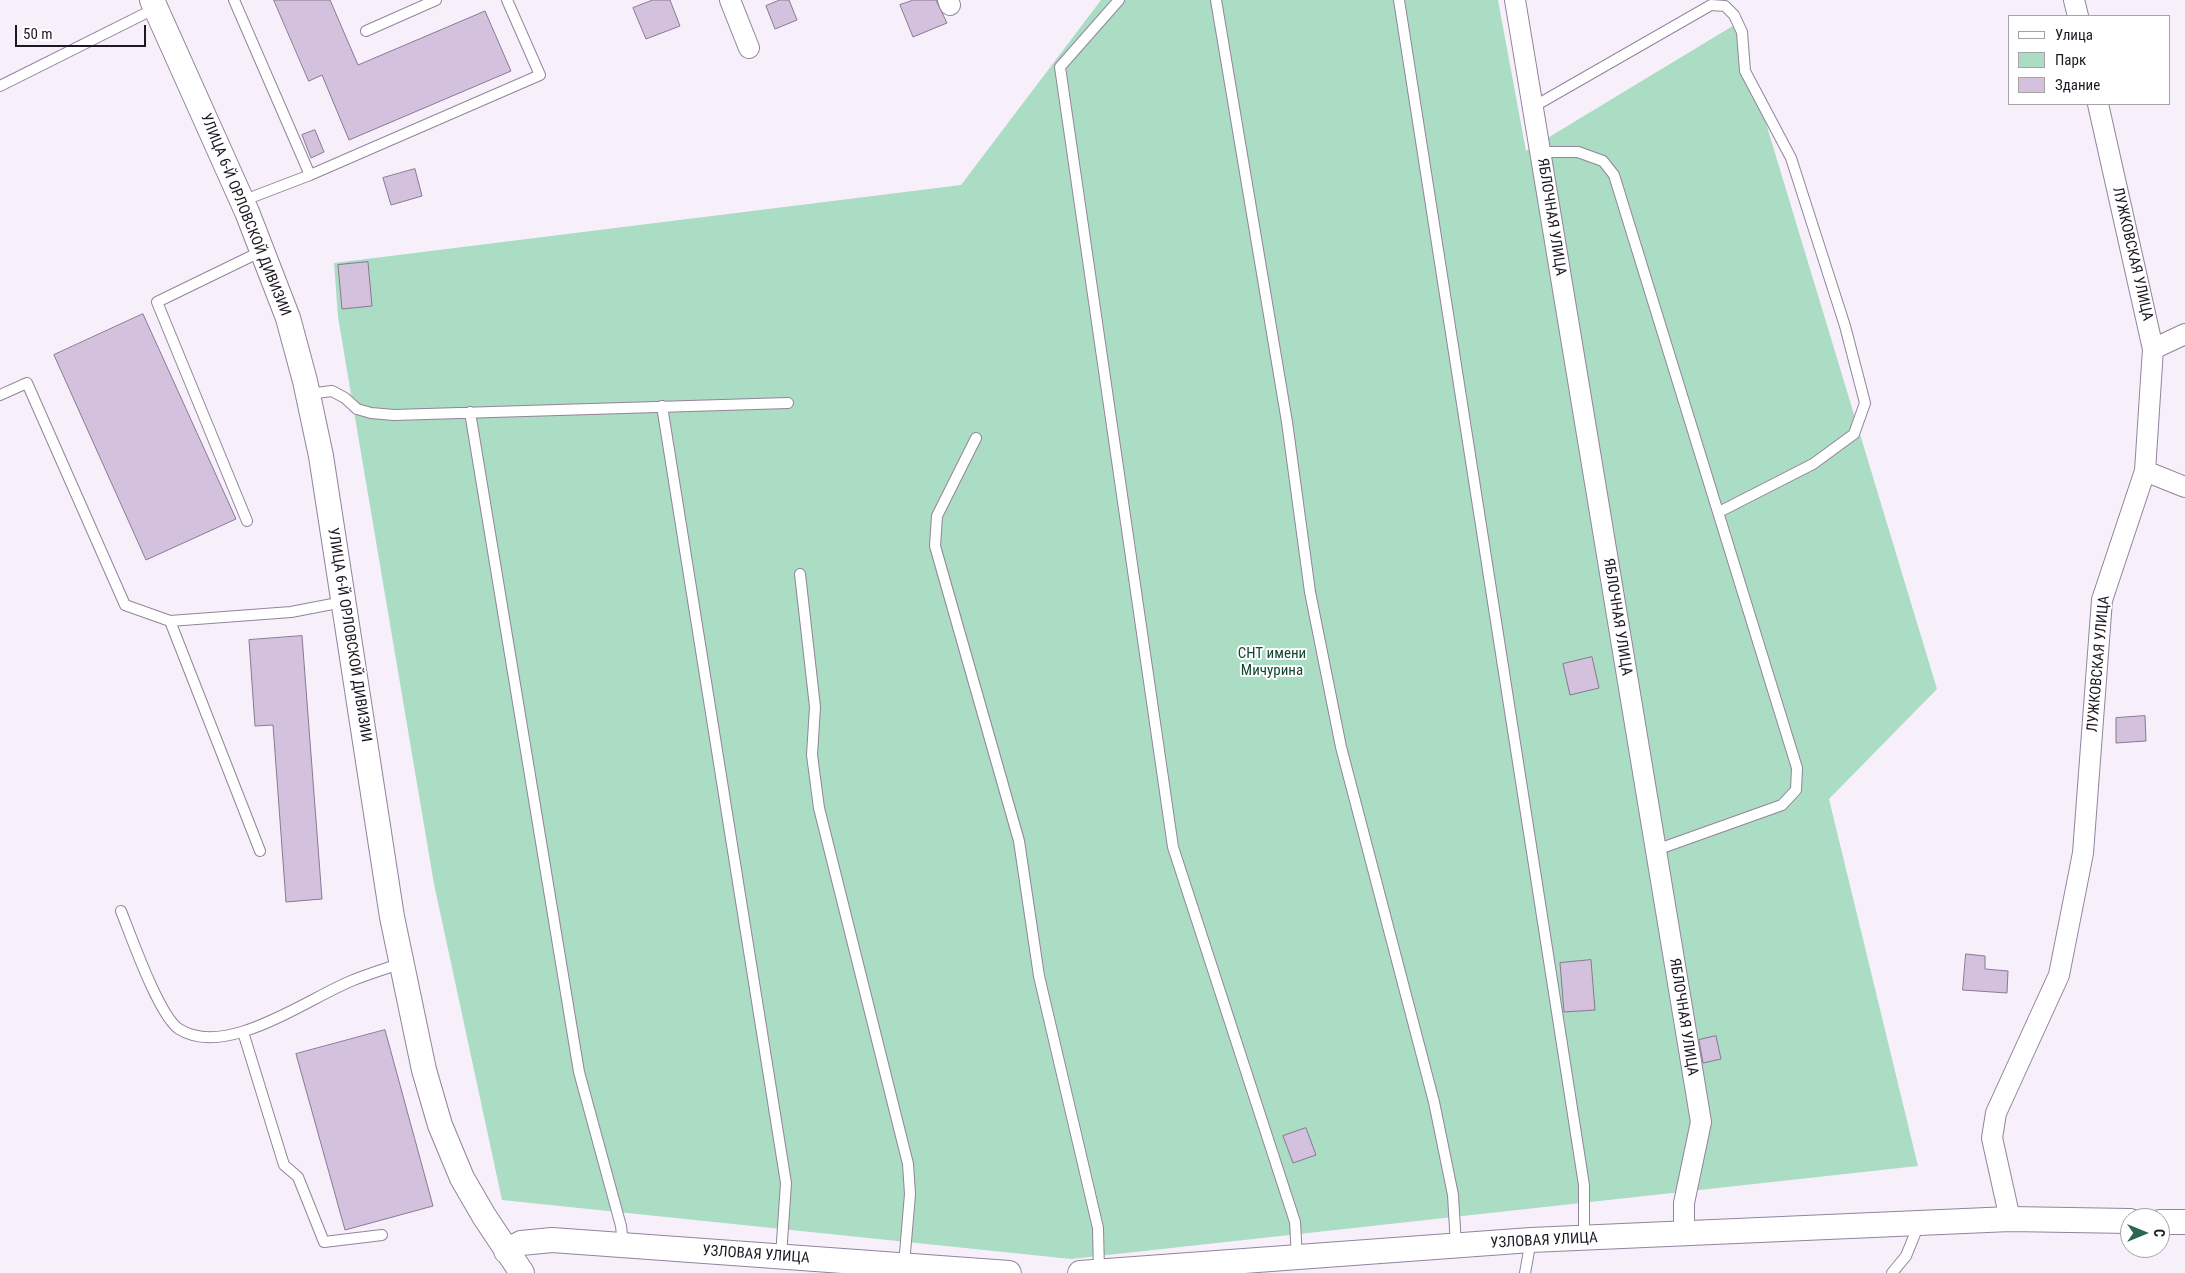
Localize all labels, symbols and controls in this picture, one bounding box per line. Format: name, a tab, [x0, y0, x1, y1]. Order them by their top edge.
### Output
scale bar	[18, 15, 149, 47]
legend	[2008, 15, 2170, 105]
text: 50 m	[23, 25, 53, 43]
text: Улица	[2055, 26, 2093, 44]
text: Парк	[2055, 51, 2086, 69]
text: Здание	[2055, 76, 2100, 94]
street label: УЛИЦА 6-Й ОРЛОВСКОЙ ДИВИЗИИ	[196, 111, 294, 319]
street label: ЯБЛОЧНАЯ УЛИЦА	[1533, 157, 1569, 277]
street label: ЛУЖКОВСКАЯ УЛИЦА	[2108, 185, 2156, 323]
street label: УЛИЦА 6-Й ОРЛОВСКОЙ ДИВИЗИИ	[323, 526, 375, 744]
street label: ЯБЛОЧНАЯ УЛИЦА	[1599, 557, 1635, 677]
street label: ЛУЖКОВСКАЯ УЛИЦА	[2084, 595, 2114, 733]
park label: СНТ имени Мичурина	[1238, 645, 1306, 680]
street label: ЯБЛОЧНАЯ УЛИЦА	[1665, 957, 1701, 1077]
north arrow	[2120, 1208, 2170, 1258]
street label: УЗЛОВАЯ УЛИЦА	[1490, 1229, 1598, 1253]
text: С	[2151, 1229, 2167, 1237]
street label: УЗЛОВАЯ УЛИЦА	[702, 1242, 810, 1268]

